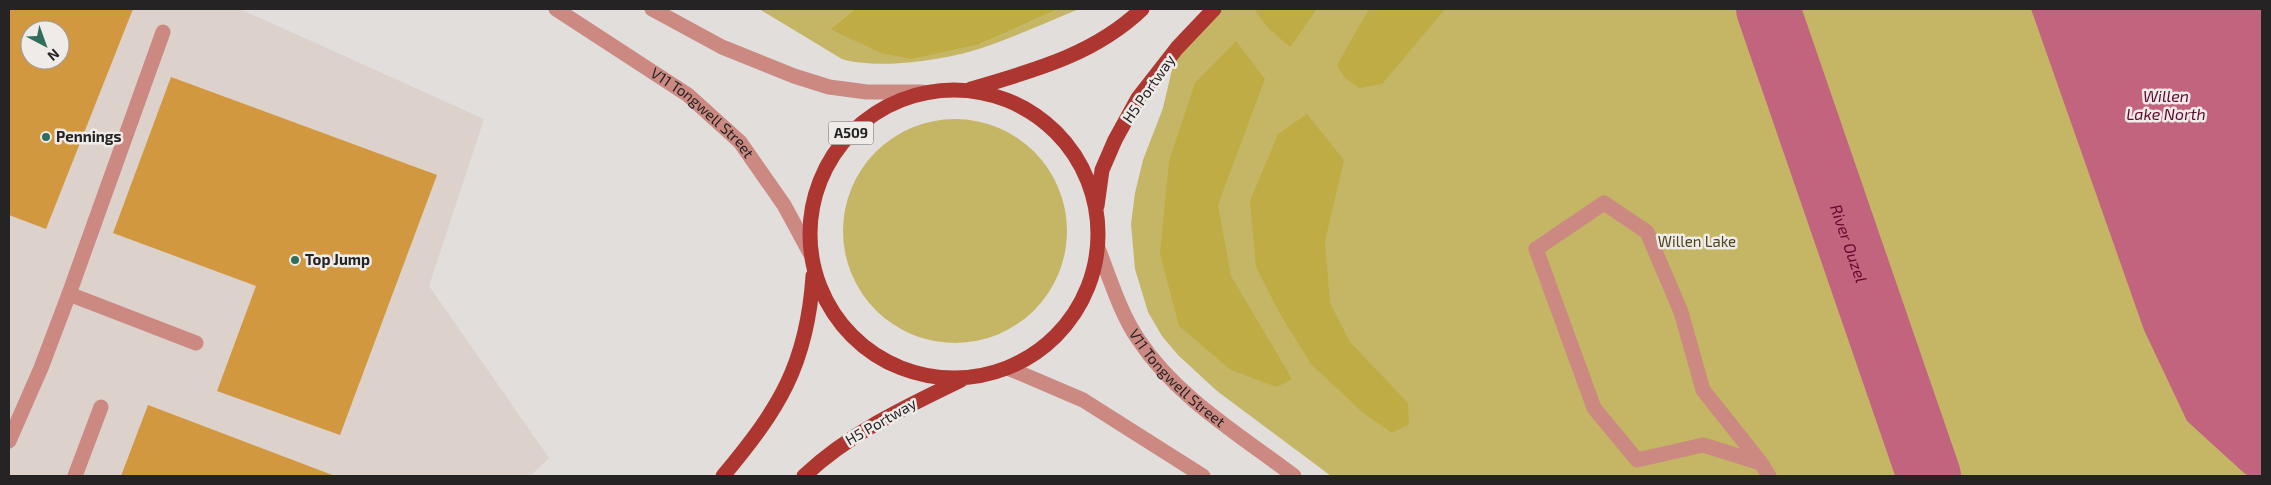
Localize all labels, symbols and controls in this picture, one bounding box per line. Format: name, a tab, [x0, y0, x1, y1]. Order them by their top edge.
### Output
north arrow	[20, 20, 70, 70]
text: N	[44, 45, 63, 65]
street label: H5 Portway	[1118, 51, 1178, 126]
street label: V11 Tongwell Street	[648, 63, 759, 161]
water label: Willen Lake North	[2126, 86, 2206, 123]
road number: A509	[828, 122, 874, 144]
place label: Pennings	[56, 127, 122, 145]
marker: Pennings	[40, 131, 52, 143]
water label: River Ouzel	[1827, 202, 1872, 285]
park label: Willen Lake	[1658, 232, 1736, 250]
place label: Top Jump	[305, 250, 370, 268]
marker: Top Jump	[289, 254, 301, 266]
street label: V11 Tongwell Street	[1126, 325, 1229, 431]
street label: H5 Portway	[842, 394, 919, 449]

